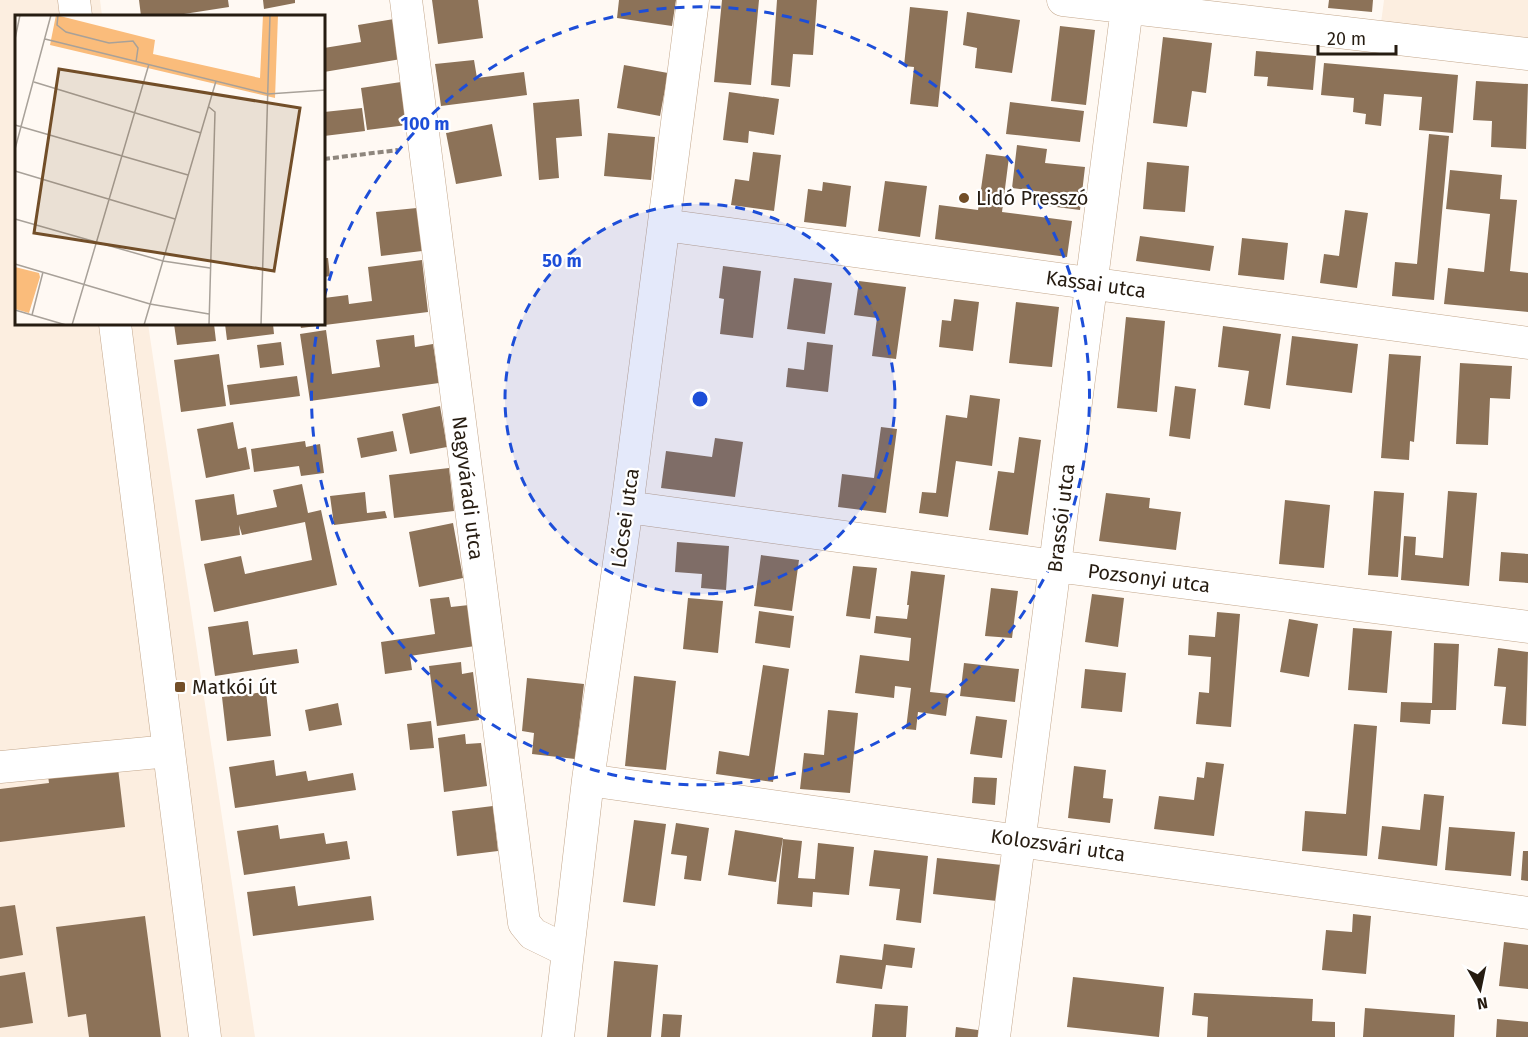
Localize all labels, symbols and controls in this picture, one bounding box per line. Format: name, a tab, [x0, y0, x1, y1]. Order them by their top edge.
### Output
inset map	[15, 15, 326, 326]
scale bar	[1318, 18, 1396, 56]
text: 20 m	[1327, 28, 1366, 50]
text: 100 m	[401, 113, 449, 135]
place label: Lidó Presszó	[976, 186, 1089, 210]
marker: Lidó Presszó	[957, 191, 971, 205]
text: 50 m	[542, 250, 582, 272]
street label: Kassai utca	[1044, 265, 1148, 303]
centre of rings	[690, 389, 710, 409]
street label: Nagyváradi utca	[447, 415, 489, 561]
street label: Brassói utca	[1042, 462, 1080, 574]
street label: Lőcsei utca	[606, 466, 644, 570]
street label: Pozsonyi utca	[1086, 559, 1212, 597]
place label: Matkói út	[192, 675, 278, 699]
marker: Matkói út	[173, 680, 187, 694]
street label: Kolozsvári utca	[989, 824, 1127, 866]
north arrow	[1450, 959, 1510, 1019]
text: N	[1476, 993, 1489, 1014]

